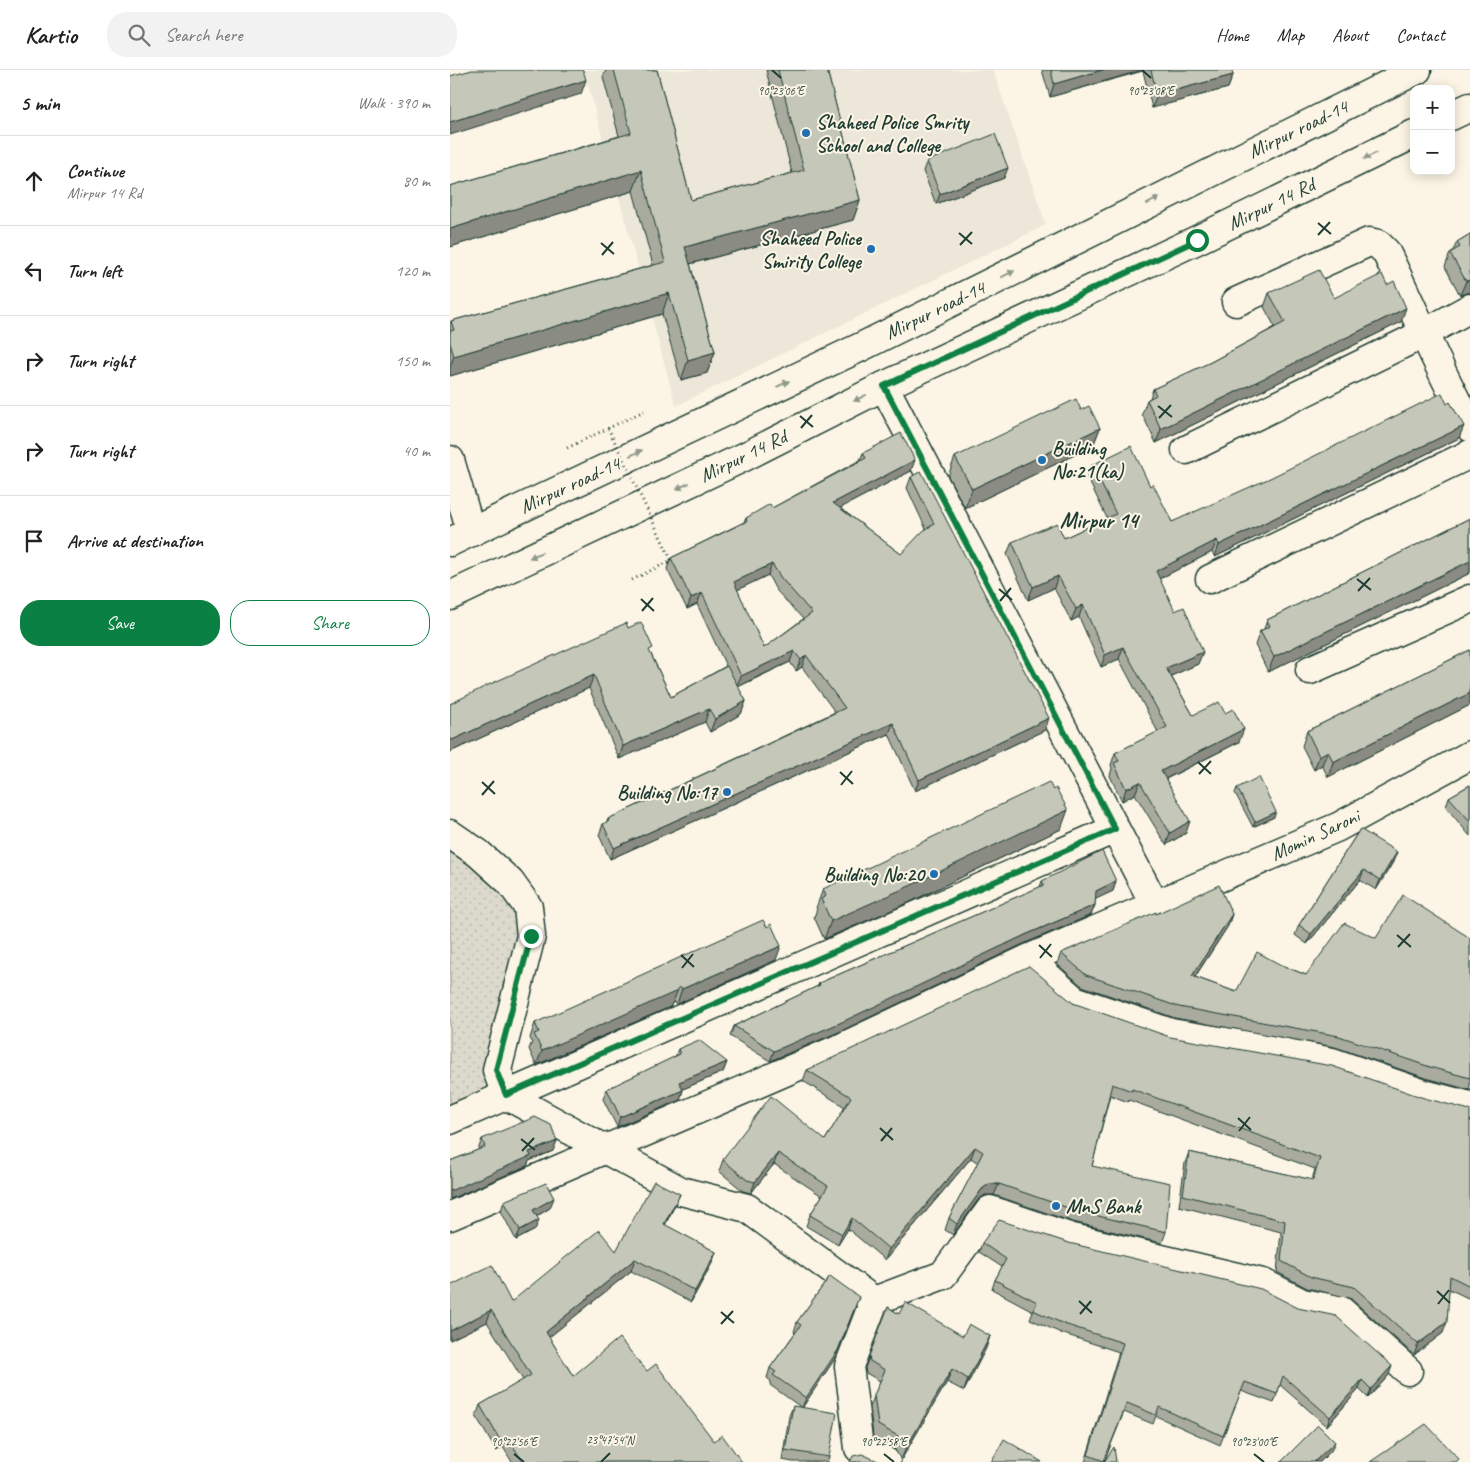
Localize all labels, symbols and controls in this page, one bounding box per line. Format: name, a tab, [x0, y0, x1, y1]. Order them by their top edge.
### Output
search box	[107, 12, 457, 57]
text: Kartio	[25, 20, 77, 50]
icon: search	[125, 21, 153, 49]
text: Search here	[165, 23, 242, 47]
text: Home	[1216, 24, 1249, 46]
text: Map	[1277, 24, 1304, 46]
text: About	[1332, 24, 1368, 46]
text: Contact	[1396, 24, 1445, 46]
text: 90°23'06"E	[758, 83, 806, 99]
text: 90°23'08"E	[1128, 83, 1176, 99]
map controls	[1410, 85, 1455, 175]
button: +	[1410, 85, 1455, 130]
text: 5 min	[20, 90, 60, 116]
text: Walk · 390 m	[358, 93, 430, 113]
street label: Mirpur road-14	[1244, 93, 1354, 164]
place label: Shaheed Police Smrity School and College	[816, 110, 970, 158]
marker: Shaheed Police Smrity School and College	[800, 127, 812, 139]
button: −	[1410, 130, 1455, 175]
one-way arrow	[1363, 152, 1377, 160]
text: Continue	[67, 159, 124, 183]
icon: ahead	[20, 167, 48, 195]
text: 80 m	[403, 171, 430, 191]
street label: Mirpur 14 Rd	[1223, 171, 1321, 236]
text: Mirpur 14 Rd	[67, 183, 142, 203]
one-way arrow	[1146, 197, 1160, 205]
place label: Shaheed Police Smirity College	[759, 226, 862, 274]
route start	[1186, 229, 1209, 252]
marker: Shaheed Police Smirity College	[865, 243, 877, 255]
icon: left	[20, 257, 48, 285]
text: Turn left	[67, 259, 122, 283]
text: 120 m	[396, 261, 430, 281]
one-way arrow	[1000, 270, 1015, 278]
street label: Mirpur road-14	[881, 274, 991, 345]
icon: right	[20, 347, 48, 375]
text: Turn right	[67, 349, 134, 373]
text: 150 m	[396, 351, 430, 371]
one-way arrow	[776, 379, 790, 387]
one-way arrow	[853, 394, 867, 402]
street label: Mirpur 14 Rd	[695, 423, 793, 488]
place label: Building No:21(ka)	[1052, 436, 1125, 484]
icon: right	[20, 437, 48, 465]
text: Turn right	[67, 439, 134, 463]
text: 40 m	[403, 441, 430, 461]
one-way arrow	[629, 449, 643, 457]
street label: Mirpur road-14	[516, 450, 626, 519]
marker: Building No:21(ka)	[1036, 454, 1048, 466]
one-way arrow	[676, 482, 690, 490]
district label: Mirpur 14	[1060, 507, 1141, 535]
icon: arrive	[20, 527, 48, 555]
text: Arrive at destination	[67, 529, 203, 553]
one-way arrow	[529, 552, 543, 560]
button: Save	[20, 600, 220, 646]
button: Share	[230, 600, 430, 646]
place label: Building No:17	[617, 780, 719, 805]
marker: Building No:17	[721, 786, 733, 798]
street label: Momin Saroni	[1267, 803, 1365, 866]
place label: Building No:20	[824, 862, 926, 887]
marker: Building No:20	[928, 868, 940, 880]
route end	[520, 925, 543, 948]
place label: MnS Bank	[1066, 1194, 1142, 1219]
marker: MnS Bank	[1050, 1200, 1062, 1212]
text: 23°47'54"N	[586, 1432, 635, 1448]
text: 90°22'56"E	[491, 1434, 539, 1450]
text: 90°22'58"E	[861, 1434, 909, 1450]
text: 90°23'00"E	[1231, 1434, 1279, 1450]

